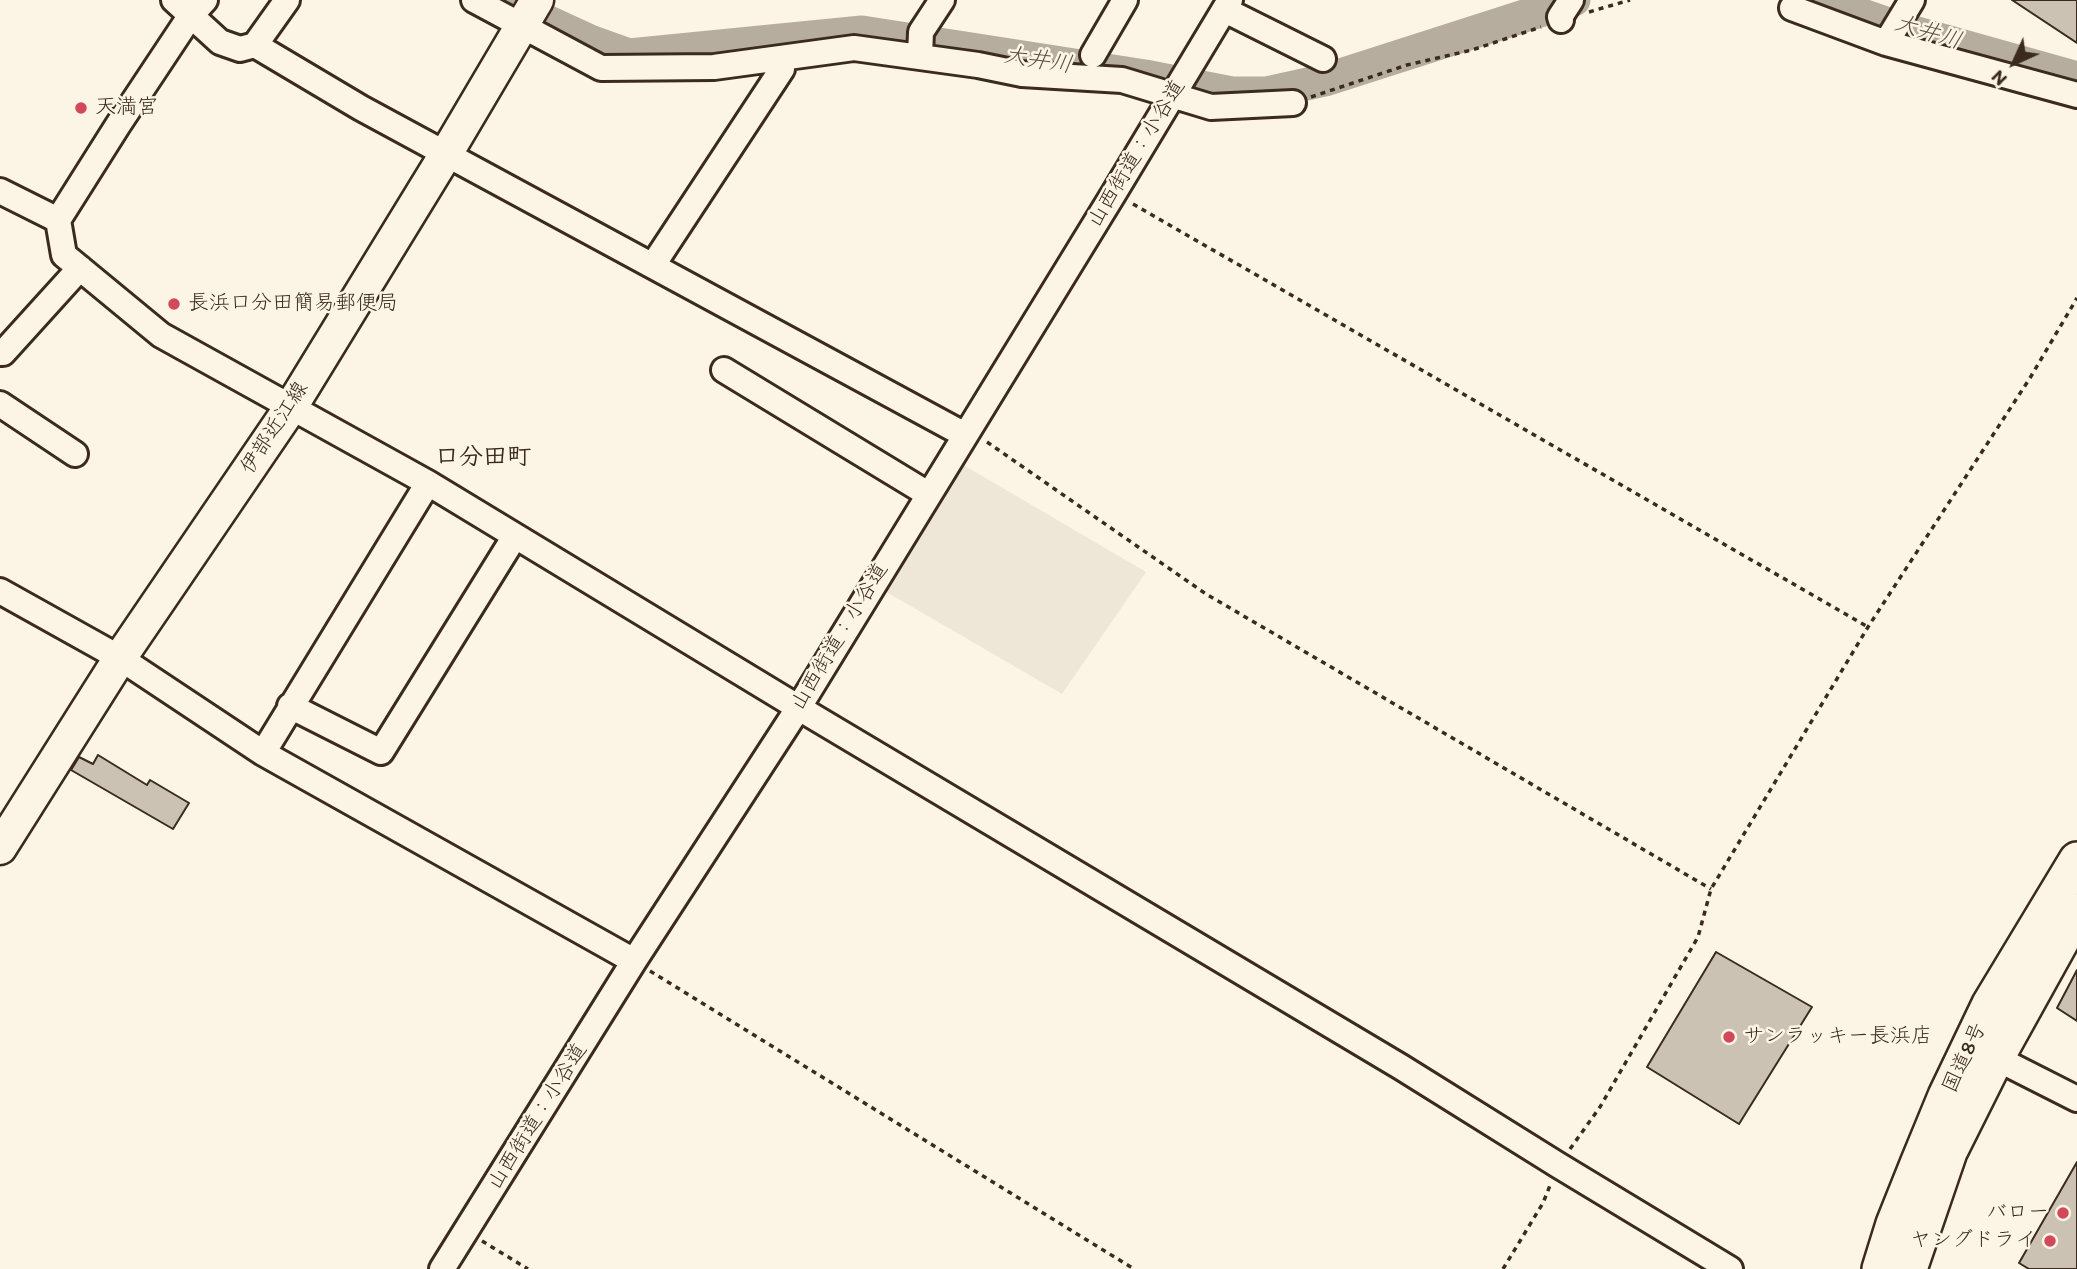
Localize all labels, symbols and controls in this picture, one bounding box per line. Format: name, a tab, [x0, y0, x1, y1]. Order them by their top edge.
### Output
water label: 大井川	[1891, 10, 1965, 56]
north arrow	[1979, 28, 2049, 98]
water label: 大井川	[1002, 42, 1074, 80]
text: N	[1986, 66, 2011, 91]
street label: 山西街道：小谷道	[1083, 76, 1191, 232]
place label: 天満宮	[95, 95, 158, 121]
marker: 天満宮	[73, 100, 89, 116]
place label: 長浜口分田簡易郵便局	[188, 291, 398, 317]
marker: 長浜口分田簡易郵便局	[166, 296, 182, 312]
street label: 伊部近江線	[236, 377, 314, 479]
district label: 口分田町	[435, 444, 531, 472]
street label: 山西街道：小谷道	[786, 559, 894, 715]
street label: 国道8号	[1938, 1019, 1992, 1097]
place label: サンラッキー長浜店	[1743, 1024, 1932, 1050]
marker: サンラッキー長浜店	[1721, 1029, 1737, 1045]
street label: 山西街道：小谷道	[483, 1039, 593, 1195]
place label: バロー	[1986, 1200, 2049, 1226]
marker: バロー	[2055, 1205, 2071, 1221]
place label: ヤングドライ	[1910, 1228, 2036, 1254]
marker: ヤングドライ	[2042, 1233, 2058, 1249]

